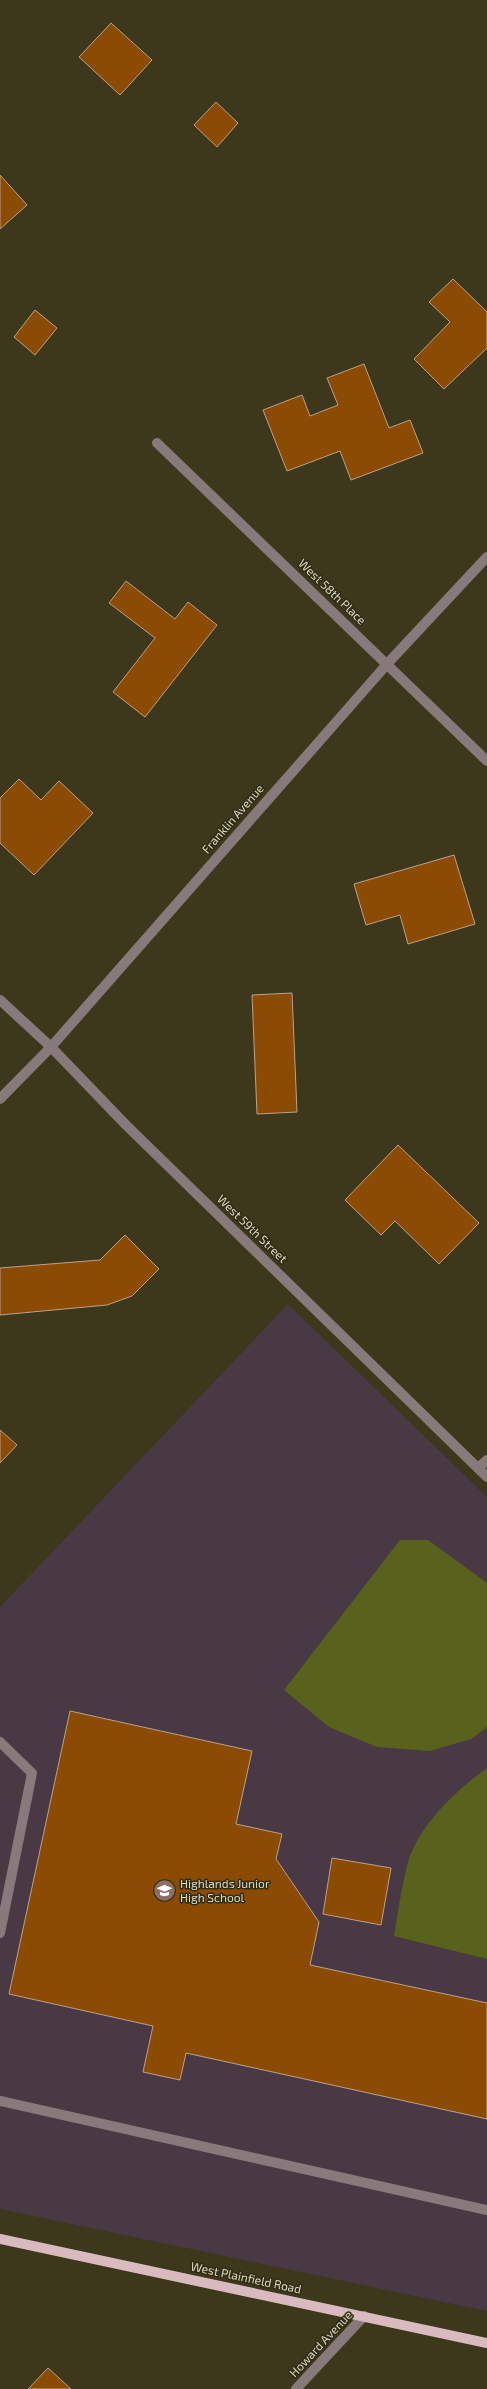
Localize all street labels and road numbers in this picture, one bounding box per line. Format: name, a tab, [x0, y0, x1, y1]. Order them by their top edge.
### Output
street label: West 58th Place	[296, 556, 369, 627]
street label: Franklin Avenue	[198, 781, 266, 856]
street label: West 59th Street	[215, 1191, 291, 1265]
street label: West Plainfield Road	[190, 2258, 303, 2296]
street label: Howard Avenue	[286, 2307, 355, 2379]

